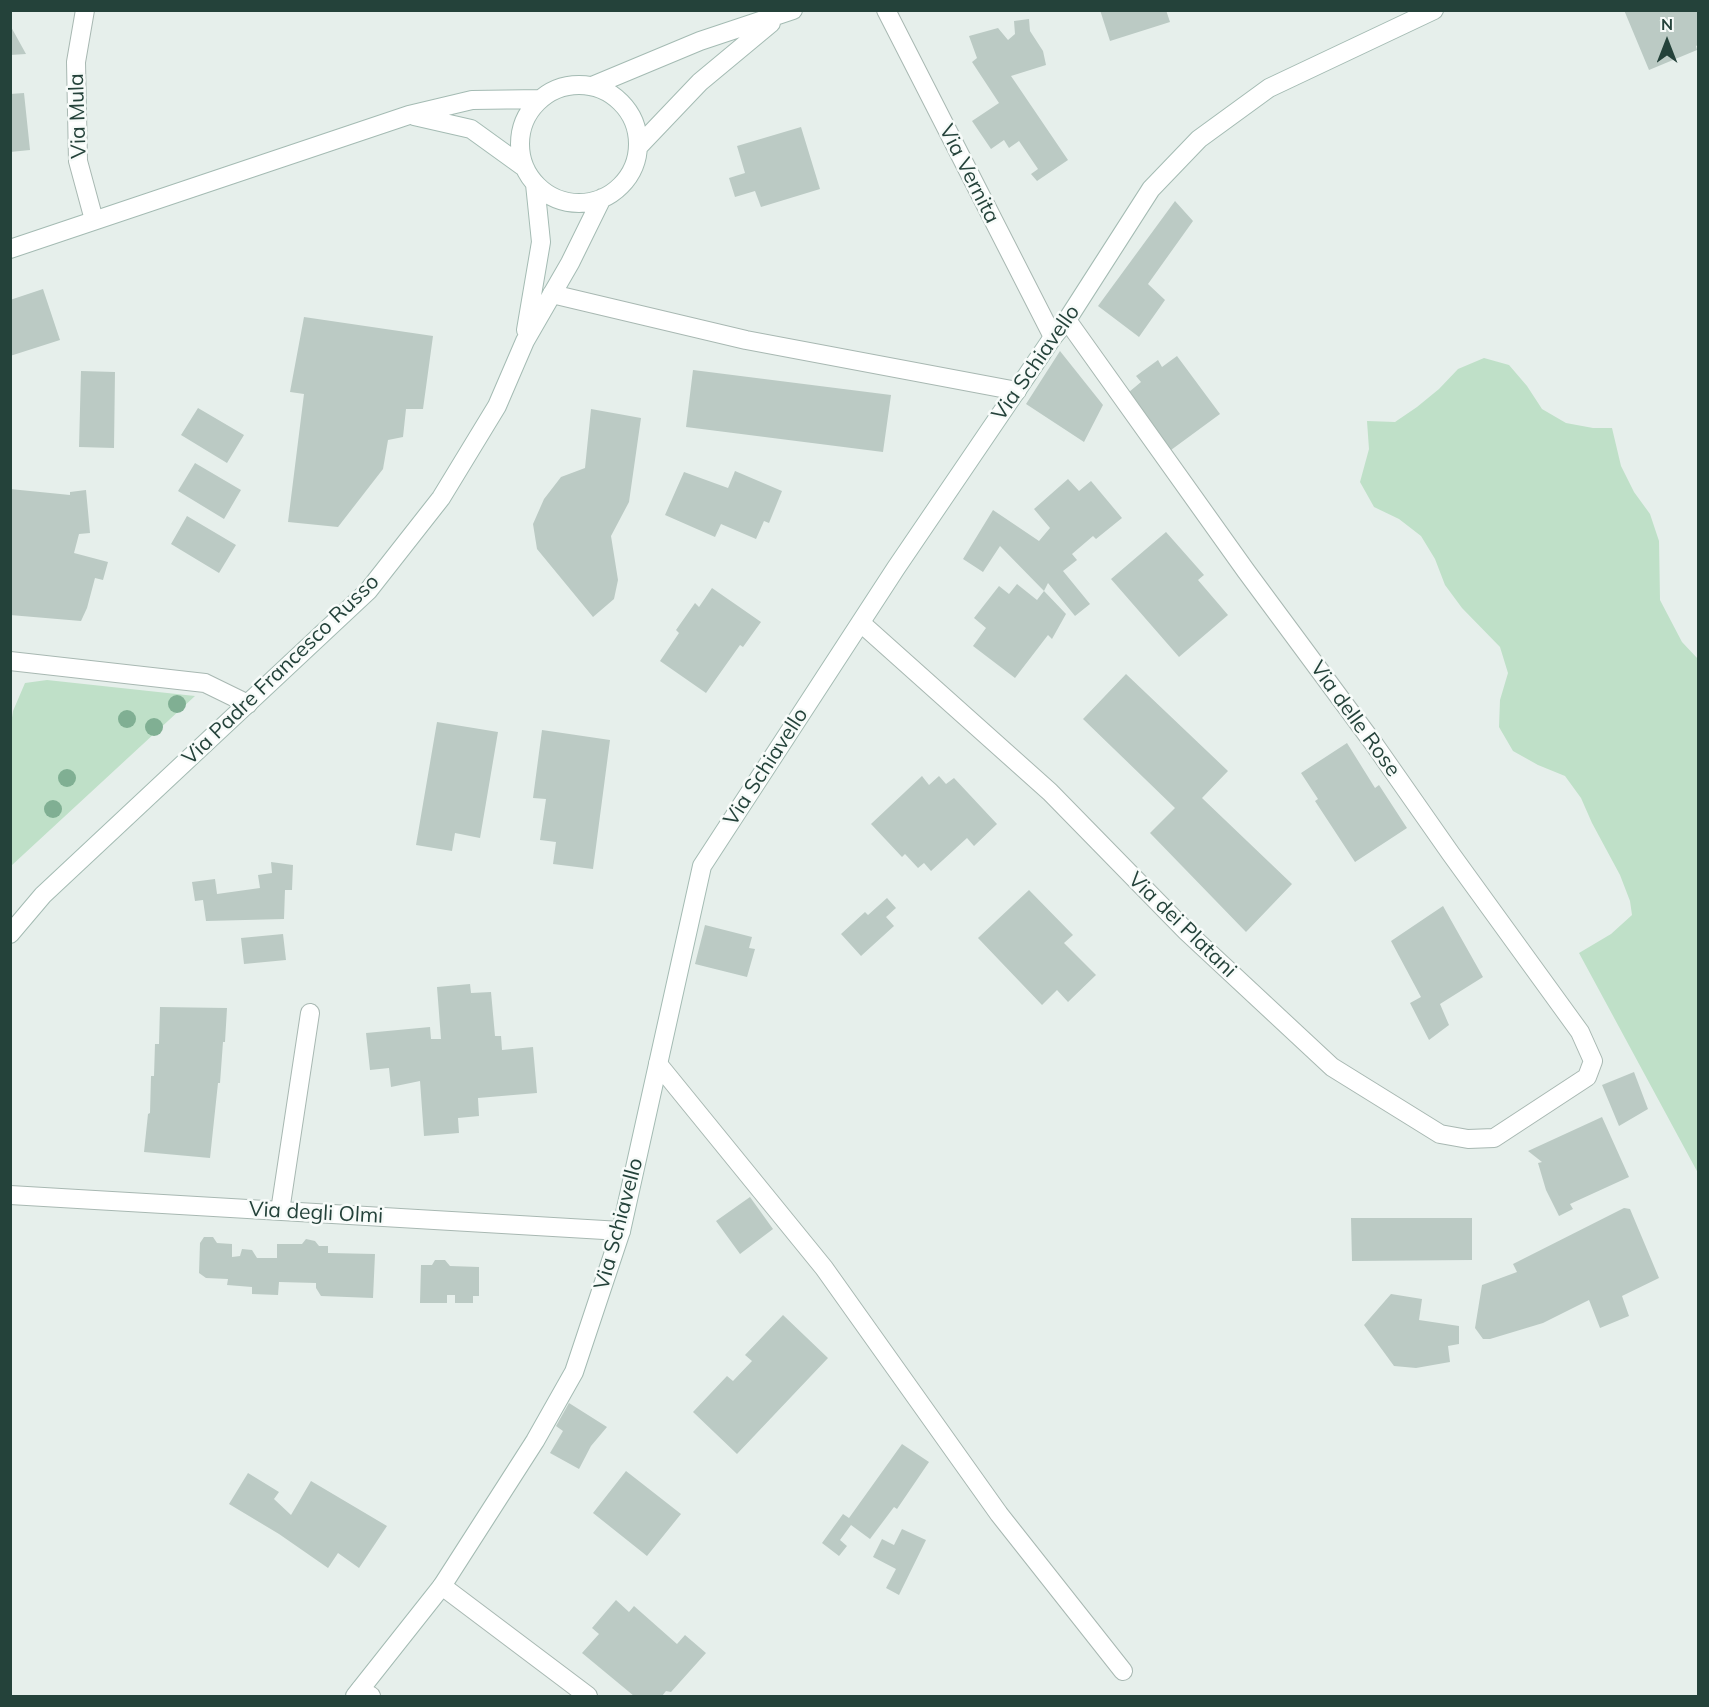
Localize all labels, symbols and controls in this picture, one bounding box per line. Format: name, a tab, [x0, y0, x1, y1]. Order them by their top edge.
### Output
north arrow	[1637, 12, 1697, 72]
text: N	[1661, 14, 1673, 34]
street label: Via Mula	[64, 73, 92, 159]
street label: Via Vernita	[933, 120, 1005, 228]
street label: Via Schiavello	[987, 300, 1085, 426]
street label: Via Padre Francesco Russo	[177, 569, 385, 771]
street label: Via delle Rose	[1305, 656, 1405, 782]
street label: Via Schiavello	[719, 703, 813, 831]
street label: Via dei Platani	[1123, 867, 1241, 983]
street label: Via Schiavello	[589, 1155, 649, 1293]
street label: Via degli Olmi	[248, 1197, 384, 1229]

